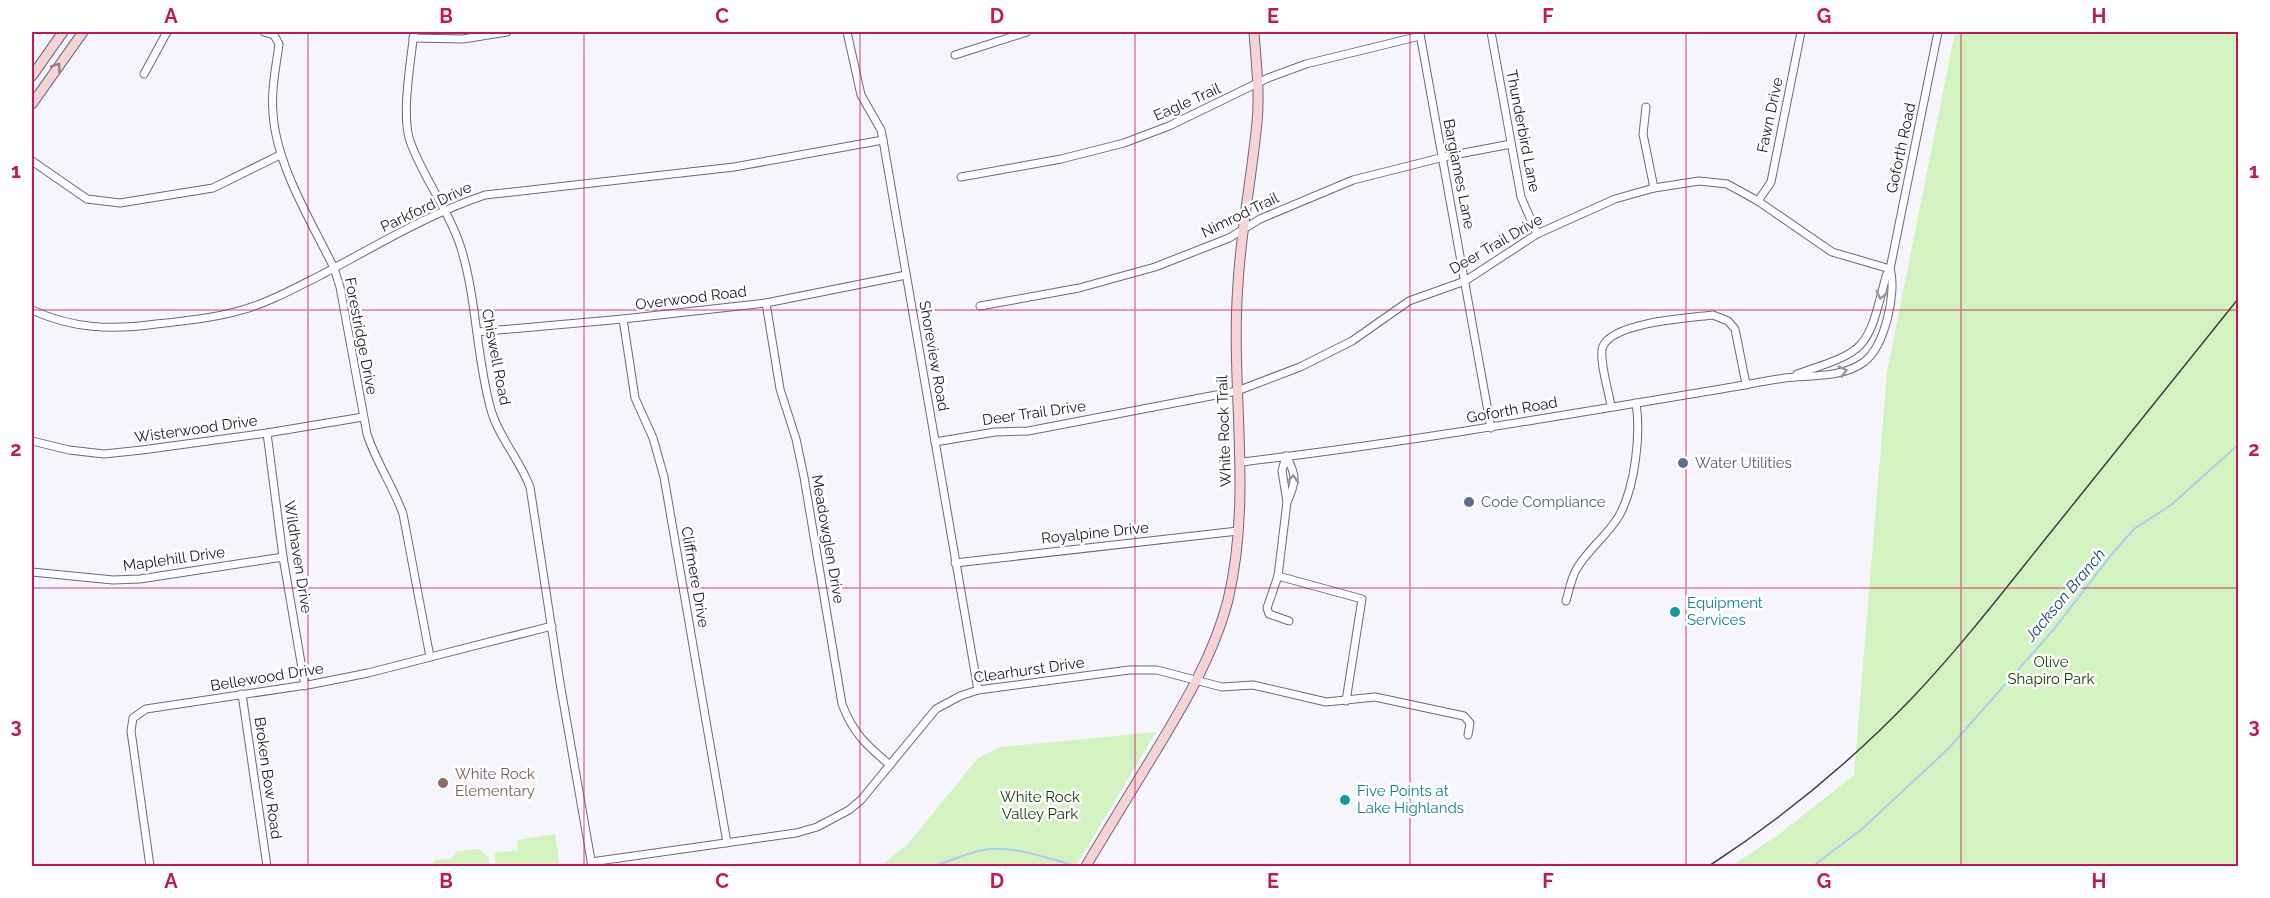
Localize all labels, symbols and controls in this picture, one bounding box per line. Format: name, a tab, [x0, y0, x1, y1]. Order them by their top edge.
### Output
text: A	[164, 4, 178, 28]
text: B	[439, 4, 453, 28]
text: C	[715, 4, 729, 28]
text: D	[990, 4, 1004, 28]
text: E	[1267, 4, 1279, 28]
text: F	[1542, 4, 1554, 28]
text: G	[1817, 4, 1831, 28]
text: H	[2092, 4, 2106, 28]
one-way arrow	[50, 63, 61, 74]
street label: Thunderbird Lane	[1502, 68, 1544, 194]
street label: Fawn Drive	[1753, 76, 1787, 154]
street label: Eagle Trail	[1151, 79, 1224, 125]
street label: Goforth Road	[1883, 101, 1919, 195]
street label: Bargiames Lane	[1439, 117, 1479, 231]
text: 1	[11, 159, 21, 183]
text: 1	[2249, 159, 2259, 183]
street label: Parkford Drive	[378, 178, 475, 236]
street label: Nimrod Trail	[1198, 188, 1282, 241]
street label: Deer Trail Drive	[1446, 210, 1546, 278]
street label: Forestridge Drive	[341, 276, 381, 396]
street label: Overwood Road	[634, 282, 748, 314]
one-way arrow	[1875, 290, 1888, 300]
street label: Shoreview Road	[915, 299, 953, 413]
street label: Chiswell Road	[478, 307, 514, 407]
one-way arrow	[1838, 365, 1848, 378]
street label: White Rock Trail	[1213, 374, 1235, 487]
street label: Goforth Road	[1465, 393, 1559, 427]
street label: Deer Trail Drive	[981, 397, 1087, 429]
street label: Wisterwood Drive	[133, 411, 259, 447]
text: 2	[10, 437, 22, 461]
text: 2	[2248, 437, 2260, 461]
place label: Water Utilities	[1695, 454, 1792, 472]
marker: Water Utilities	[1676, 456, 1690, 470]
street label: Meadowglen Drive	[808, 473, 848, 605]
one-way arrow	[1287, 474, 1299, 483]
place label: Code Compliance	[1481, 493, 1606, 511]
marker: Code Compliance	[1462, 495, 1476, 509]
street label: Wildhaven Drive	[280, 499, 316, 615]
street label: Royalpine Drive	[1040, 518, 1150, 548]
street label: Cliffmere Drive	[677, 525, 713, 629]
street label: Maplehill Drive	[122, 543, 226, 575]
water label: Jackson Branch	[2020, 545, 2109, 646]
place label: Equipment Services	[1687, 594, 1763, 629]
marker: Equipment Services	[1668, 605, 1682, 619]
street label: Clearhurst Drive	[973, 653, 1086, 687]
park label: Olive Shapiro Park	[2008, 653, 2095, 688]
street label: Bellewood Drive	[209, 659, 325, 695]
text: 3	[10, 714, 22, 738]
text: 3	[2248, 714, 2260, 738]
street label: Broken Bow Road	[251, 716, 285, 840]
place label: White Rock Elementary	[455, 765, 535, 800]
marker: White Rock Elementary	[436, 776, 450, 790]
place label: Five Points at Lake Highlands	[1357, 782, 1464, 817]
park label: White Rock Valley Park	[1000, 788, 1080, 823]
marker: Five Points at Lake Highlands	[1338, 793, 1352, 807]
text: A	[164, 869, 178, 893]
text: B	[439, 869, 453, 893]
text: C	[715, 869, 729, 893]
text: D	[990, 869, 1004, 893]
text: E	[1267, 869, 1279, 893]
text: F	[1542, 869, 1554, 893]
text: G	[1817, 869, 1831, 893]
text: H	[2092, 869, 2106, 893]

